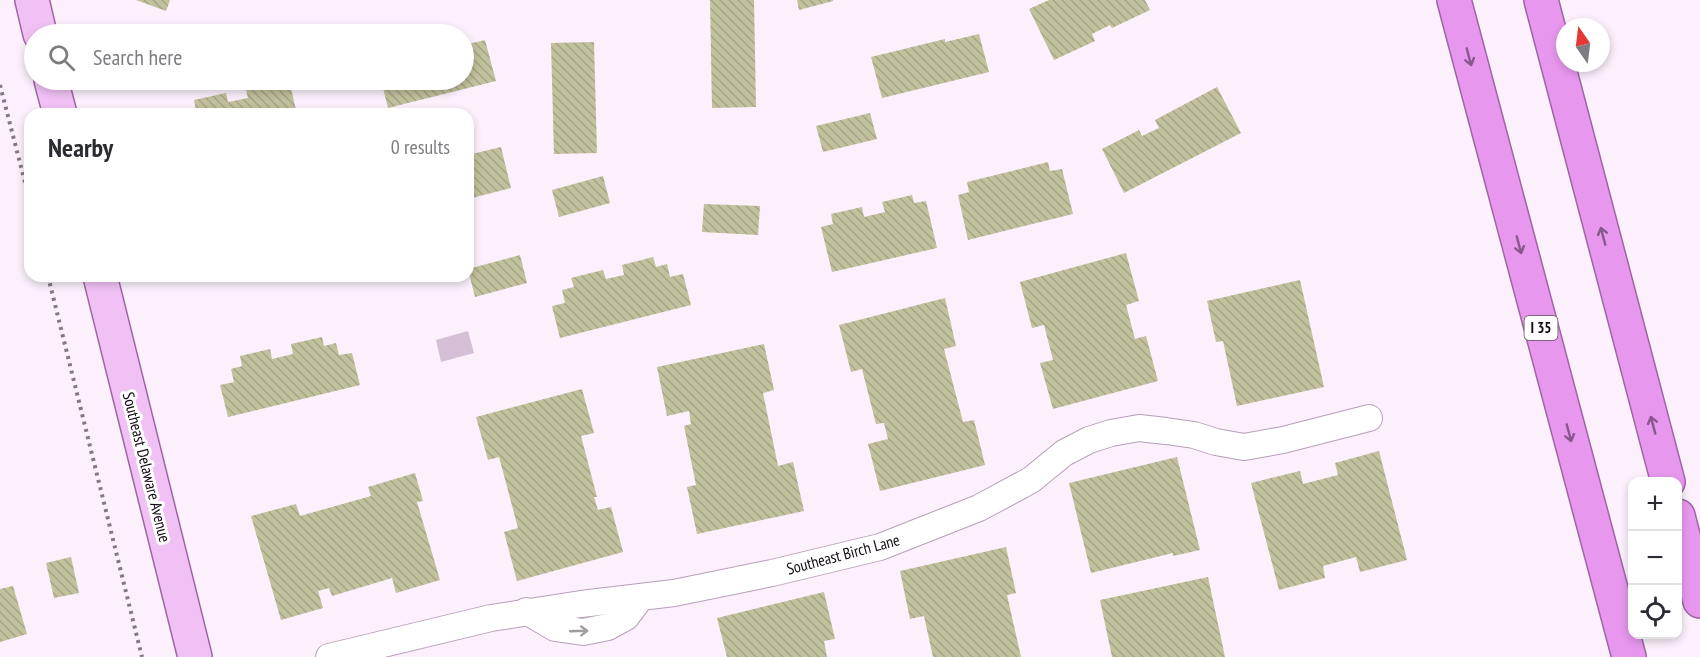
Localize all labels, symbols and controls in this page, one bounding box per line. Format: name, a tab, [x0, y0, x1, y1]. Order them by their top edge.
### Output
north arrow	[1556, 18, 1610, 72]
search box	[24, 24, 474, 90]
icon: search	[45, 41, 78, 74]
text: Search here	[93, 43, 182, 71]
one-way arrow	[1463, 47, 1475, 66]
text: Nearby	[48, 131, 113, 164]
text: 0 results	[391, 134, 450, 160]
one-way arrow	[1597, 227, 1609, 246]
one-way arrow	[1514, 235, 1525, 254]
road number: I 35	[1524, 316, 1558, 340]
street label: Southeast Delaware Avenue	[119, 390, 175, 544]
one-way arrow	[1647, 416, 1659, 435]
one-way arrow	[1564, 423, 1576, 442]
map controls	[1628, 477, 1682, 639]
button: +	[1628, 477, 1682, 531]
street label: Southeast Birch Lane	[784, 529, 902, 579]
button: −	[1628, 531, 1682, 585]
button: locate	[1628, 585, 1682, 639]
one-way arrow	[569, 626, 589, 637]

